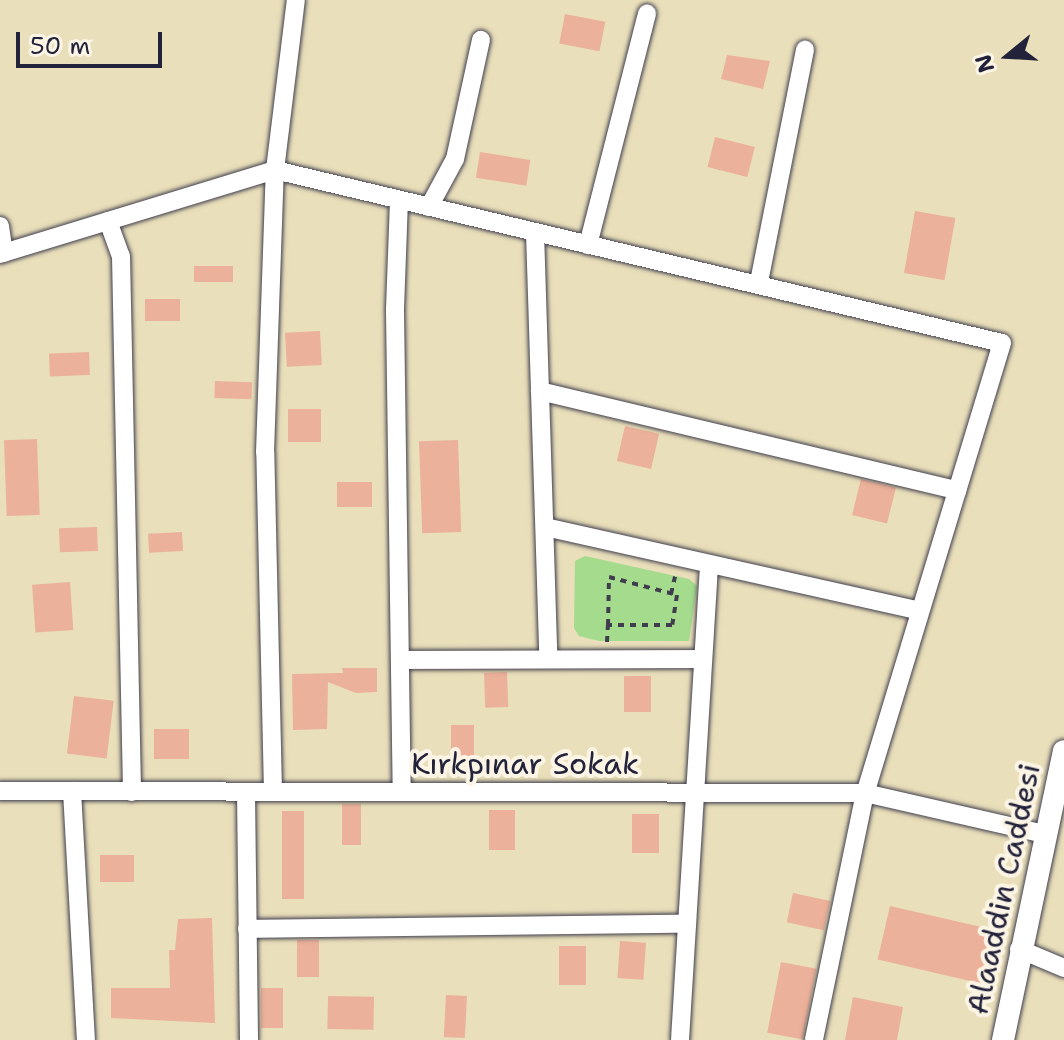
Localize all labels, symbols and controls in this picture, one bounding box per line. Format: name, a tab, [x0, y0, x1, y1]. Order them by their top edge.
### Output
scale bar	[20, 16, 166, 66]
north arrow	[968, 16, 1048, 96]
text: 50 m	[30, 30, 90, 62]
text: N	[968, 51, 1001, 76]
street label: Kırkpınar Sokak	[411, 746, 639, 782]
street label: Alaaddin Caddesi	[960, 760, 1048, 1018]

